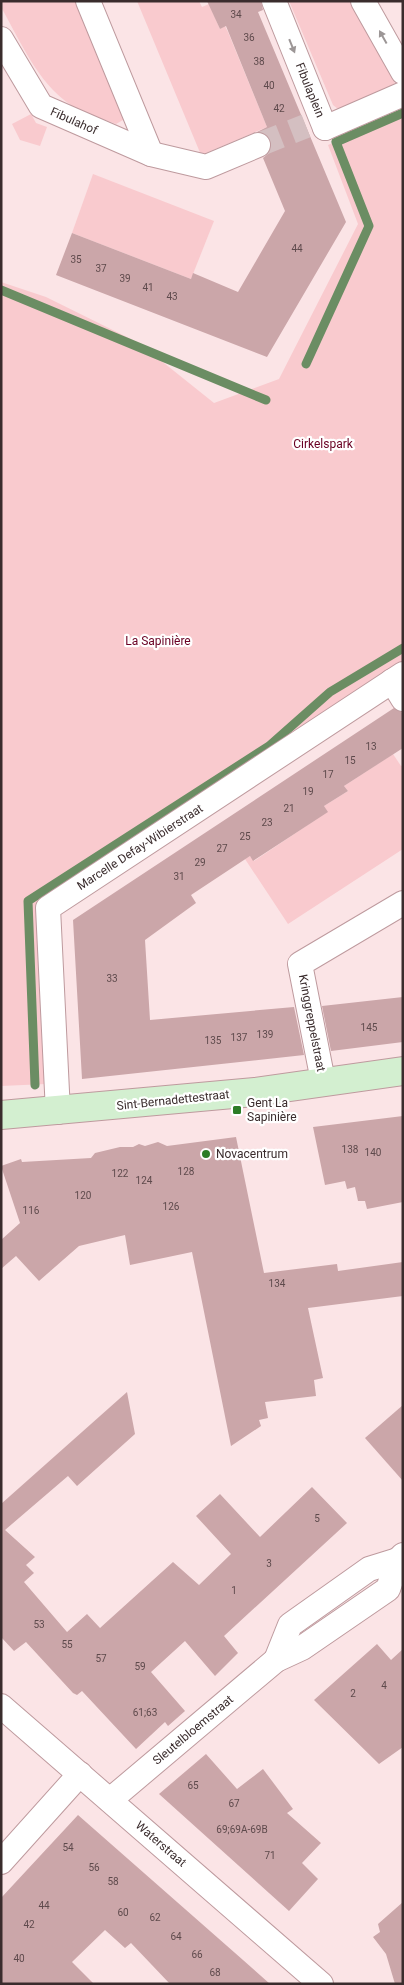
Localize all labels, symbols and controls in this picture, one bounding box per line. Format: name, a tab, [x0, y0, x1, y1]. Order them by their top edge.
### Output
house number: 34	[230, 9, 242, 20]
one-way arrow	[379, 29, 387, 44]
house number: 36	[243, 32, 255, 43]
one-way arrow	[289, 39, 297, 54]
house number: 38	[253, 56, 265, 67]
street label: Fibulaplein	[293, 61, 327, 119]
house number: 40	[263, 80, 275, 91]
house number: 42	[273, 103, 285, 114]
street label: Fibulahof	[48, 104, 100, 138]
house number: 44	[291, 243, 303, 254]
house number: 35	[70, 254, 82, 265]
house number: 37	[95, 263, 107, 274]
house number: 39	[119, 273, 131, 284]
house number: 41	[142, 282, 154, 293]
house number: 43	[166, 291, 178, 302]
park label: Cirkelspark	[293, 437, 354, 451]
park label: La Sapinière	[125, 634, 191, 648]
house number: 13	[365, 741, 377, 752]
house number: 15	[344, 755, 356, 766]
house number: 17	[322, 769, 334, 780]
house number: 19	[302, 786, 314, 797]
street label: Marcelle Defay-Wibierstraat	[74, 801, 206, 893]
house number: 21	[283, 803, 295, 814]
house number: 23	[261, 817, 273, 828]
house number: 25	[239, 831, 251, 842]
house number: 27	[216, 843, 228, 854]
house number: 29	[194, 857, 206, 868]
house number: 31	[173, 871, 185, 882]
house number: 33	[106, 973, 118, 984]
street label: Kringgreppelstraat	[296, 973, 328, 1073]
house number: 145	[361, 1022, 378, 1033]
house number: 139	[257, 1029, 273, 1040]
house number: 137	[231, 1032, 248, 1043]
house number: 135	[205, 1035, 222, 1046]
street label: Sint-Bernadettestraat	[116, 1087, 230, 1113]
place label: Gent La Sapinière	[247, 1096, 297, 1124]
marker: Gent La Sapinière	[231, 1104, 243, 1116]
house number: 138	[342, 1144, 359, 1155]
place label: Novacentrum	[216, 1147, 288, 1161]
house number: 140	[365, 1147, 382, 1158]
marker: Novacentrum	[200, 1148, 212, 1160]
house number: 128	[178, 1166, 195, 1177]
house number: 122	[112, 1168, 129, 1179]
house number: 124	[136, 1175, 153, 1186]
house number: 120	[75, 1190, 92, 1201]
house number: 126	[163, 1201, 180, 1212]
house number: 116	[23, 1205, 40, 1216]
house number: 134	[269, 1278, 286, 1289]
house number: 5	[314, 1513, 320, 1524]
house number: 3	[266, 1558, 272, 1569]
house number: 1	[231, 1585, 237, 1596]
house number: 53	[33, 1619, 45, 1630]
house number: 55	[61, 1639, 73, 1650]
house number: 57	[95, 1653, 107, 1664]
house number: 59	[134, 1661, 146, 1672]
house number: 4	[381, 1680, 387, 1691]
house number: 2	[350, 1688, 356, 1699]
street label: Sleutelbloemstraat	[150, 1692, 236, 1768]
house number: 61;63	[133, 1707, 157, 1718]
house number: 65	[187, 1780, 199, 1791]
house number: 67	[228, 1798, 240, 1809]
street label: Waterstraat	[133, 1818, 189, 1870]
house number: 69;69A-69B	[216, 1824, 268, 1835]
house number: 54	[62, 1842, 74, 1853]
house number: 71	[264, 1850, 276, 1861]
house number: 56	[88, 1862, 100, 1873]
house number: 58	[107, 1876, 119, 1887]
house number: 44	[38, 1900, 50, 1911]
house number: 60	[117, 1907, 129, 1918]
house number: 62	[149, 1912, 161, 1923]
house number: 42	[23, 1919, 35, 1930]
house number: 64	[170, 1931, 182, 1942]
house number: 66	[191, 1949, 203, 1960]
house number: 40	[13, 1953, 25, 1964]
house number: 68	[209, 1967, 221, 1978]

